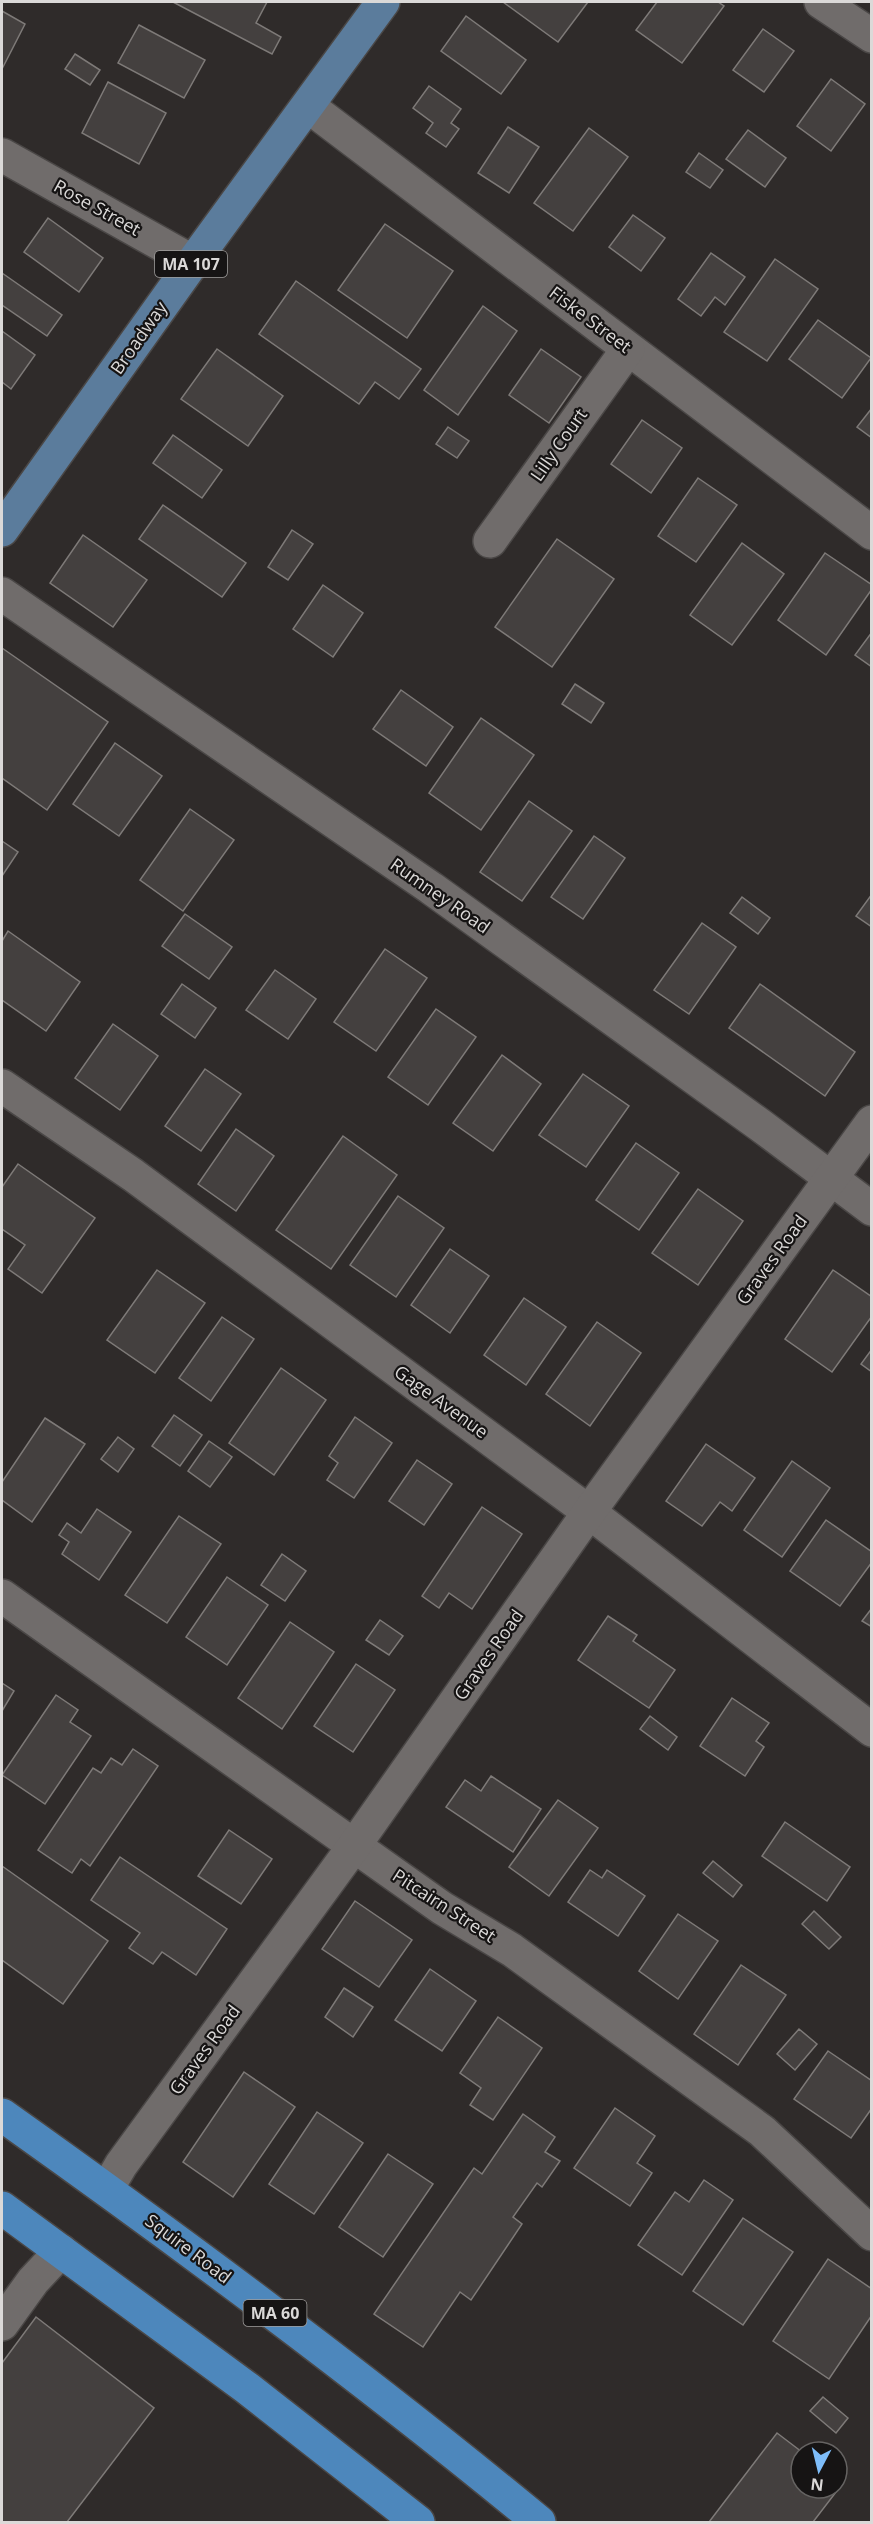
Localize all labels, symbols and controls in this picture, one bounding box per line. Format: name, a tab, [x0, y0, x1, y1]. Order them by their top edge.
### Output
street label: Rose Street	[50, 173, 145, 241]
road number: MA 107	[155, 251, 227, 277]
street label: Fiske Street	[545, 280, 637, 358]
street label: Broadway	[104, 295, 173, 379]
street label: Lilly Court	[524, 403, 592, 486]
street label: Rumney Road	[386, 852, 495, 938]
street label: Graves Road	[730, 1210, 812, 1309]
street label: Gage Avenue	[390, 1359, 493, 1443]
street label: Graves Road	[448, 1604, 528, 1705]
street label: Pitcairn Street	[388, 1863, 501, 1947]
street label: Graves Road	[163, 2000, 245, 2099]
street label: Squire Road	[141, 2208, 236, 2288]
road number: MA 60	[244, 2300, 306, 2326]
north arrow	[789, 2440, 849, 2500]
text: N	[809, 2473, 825, 2497]

